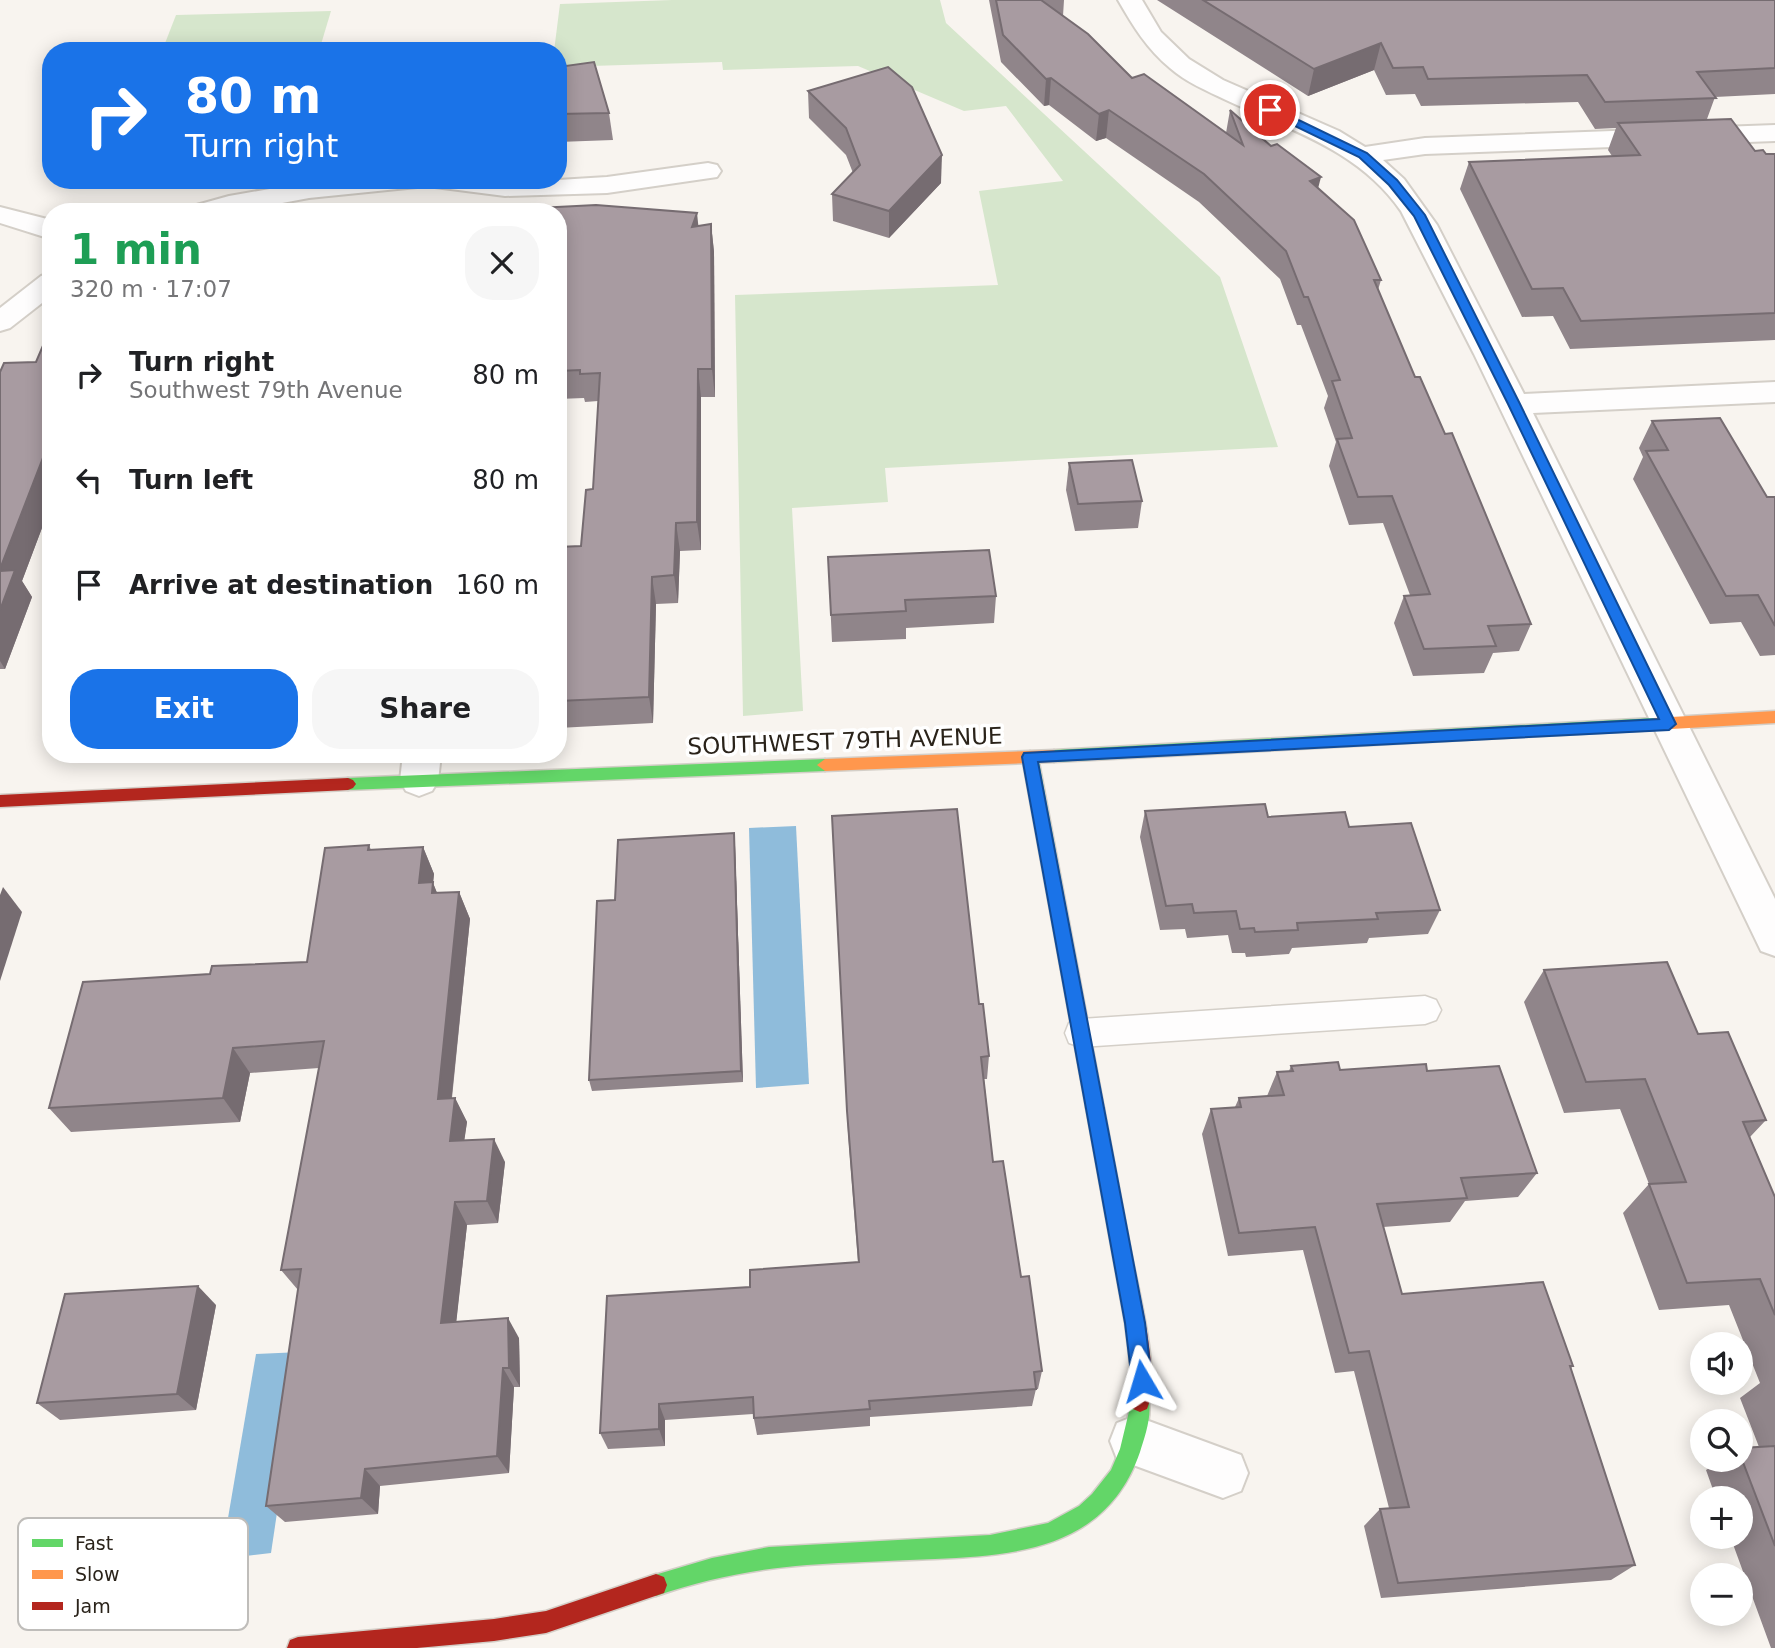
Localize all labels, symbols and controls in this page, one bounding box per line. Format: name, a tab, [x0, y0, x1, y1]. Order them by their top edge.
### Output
text: 80 m	[185, 68, 321, 125]
icon: right	[70, 70, 161, 161]
pin	[1240, 80, 1300, 140]
icon: arrive	[1251, 91, 1289, 129]
text: Turn right	[185, 127, 338, 165]
text: 1 min	[70, 225, 202, 274]
button: close	[465, 226, 539, 300]
text: 320 m · 17:07	[70, 276, 232, 302]
text: Turn right	[129, 347, 274, 377]
icon: right	[70, 356, 108, 394]
text: 80 m	[472, 360, 539, 390]
text: Southwest 79th Avenue	[129, 377, 403, 403]
icon: left	[70, 461, 108, 499]
text: Turn left	[129, 465, 253, 495]
text: 80 m	[472, 465, 539, 495]
icon: arrive	[70, 566, 108, 604]
text: Arrive at destination	[129, 570, 433, 600]
text: 160 m	[456, 570, 539, 600]
button: Exit	[70, 669, 298, 749]
button: Share	[312, 669, 539, 749]
street label: SOUTHWEST 79TH AVENUE	[687, 723, 1003, 759]
map controls	[1690, 1332, 1753, 1626]
button: sound	[1690, 1332, 1753, 1395]
position arrow	[1105, 1344, 1179, 1418]
button: search	[1690, 1409, 1753, 1472]
button: +	[1690, 1486, 1753, 1549]
legend	[18, 1518, 248, 1630]
text: Fast	[75, 1532, 113, 1554]
text: Slow	[75, 1563, 120, 1585]
button: −	[1690, 1563, 1753, 1626]
text: Jam	[74, 1595, 111, 1617]

